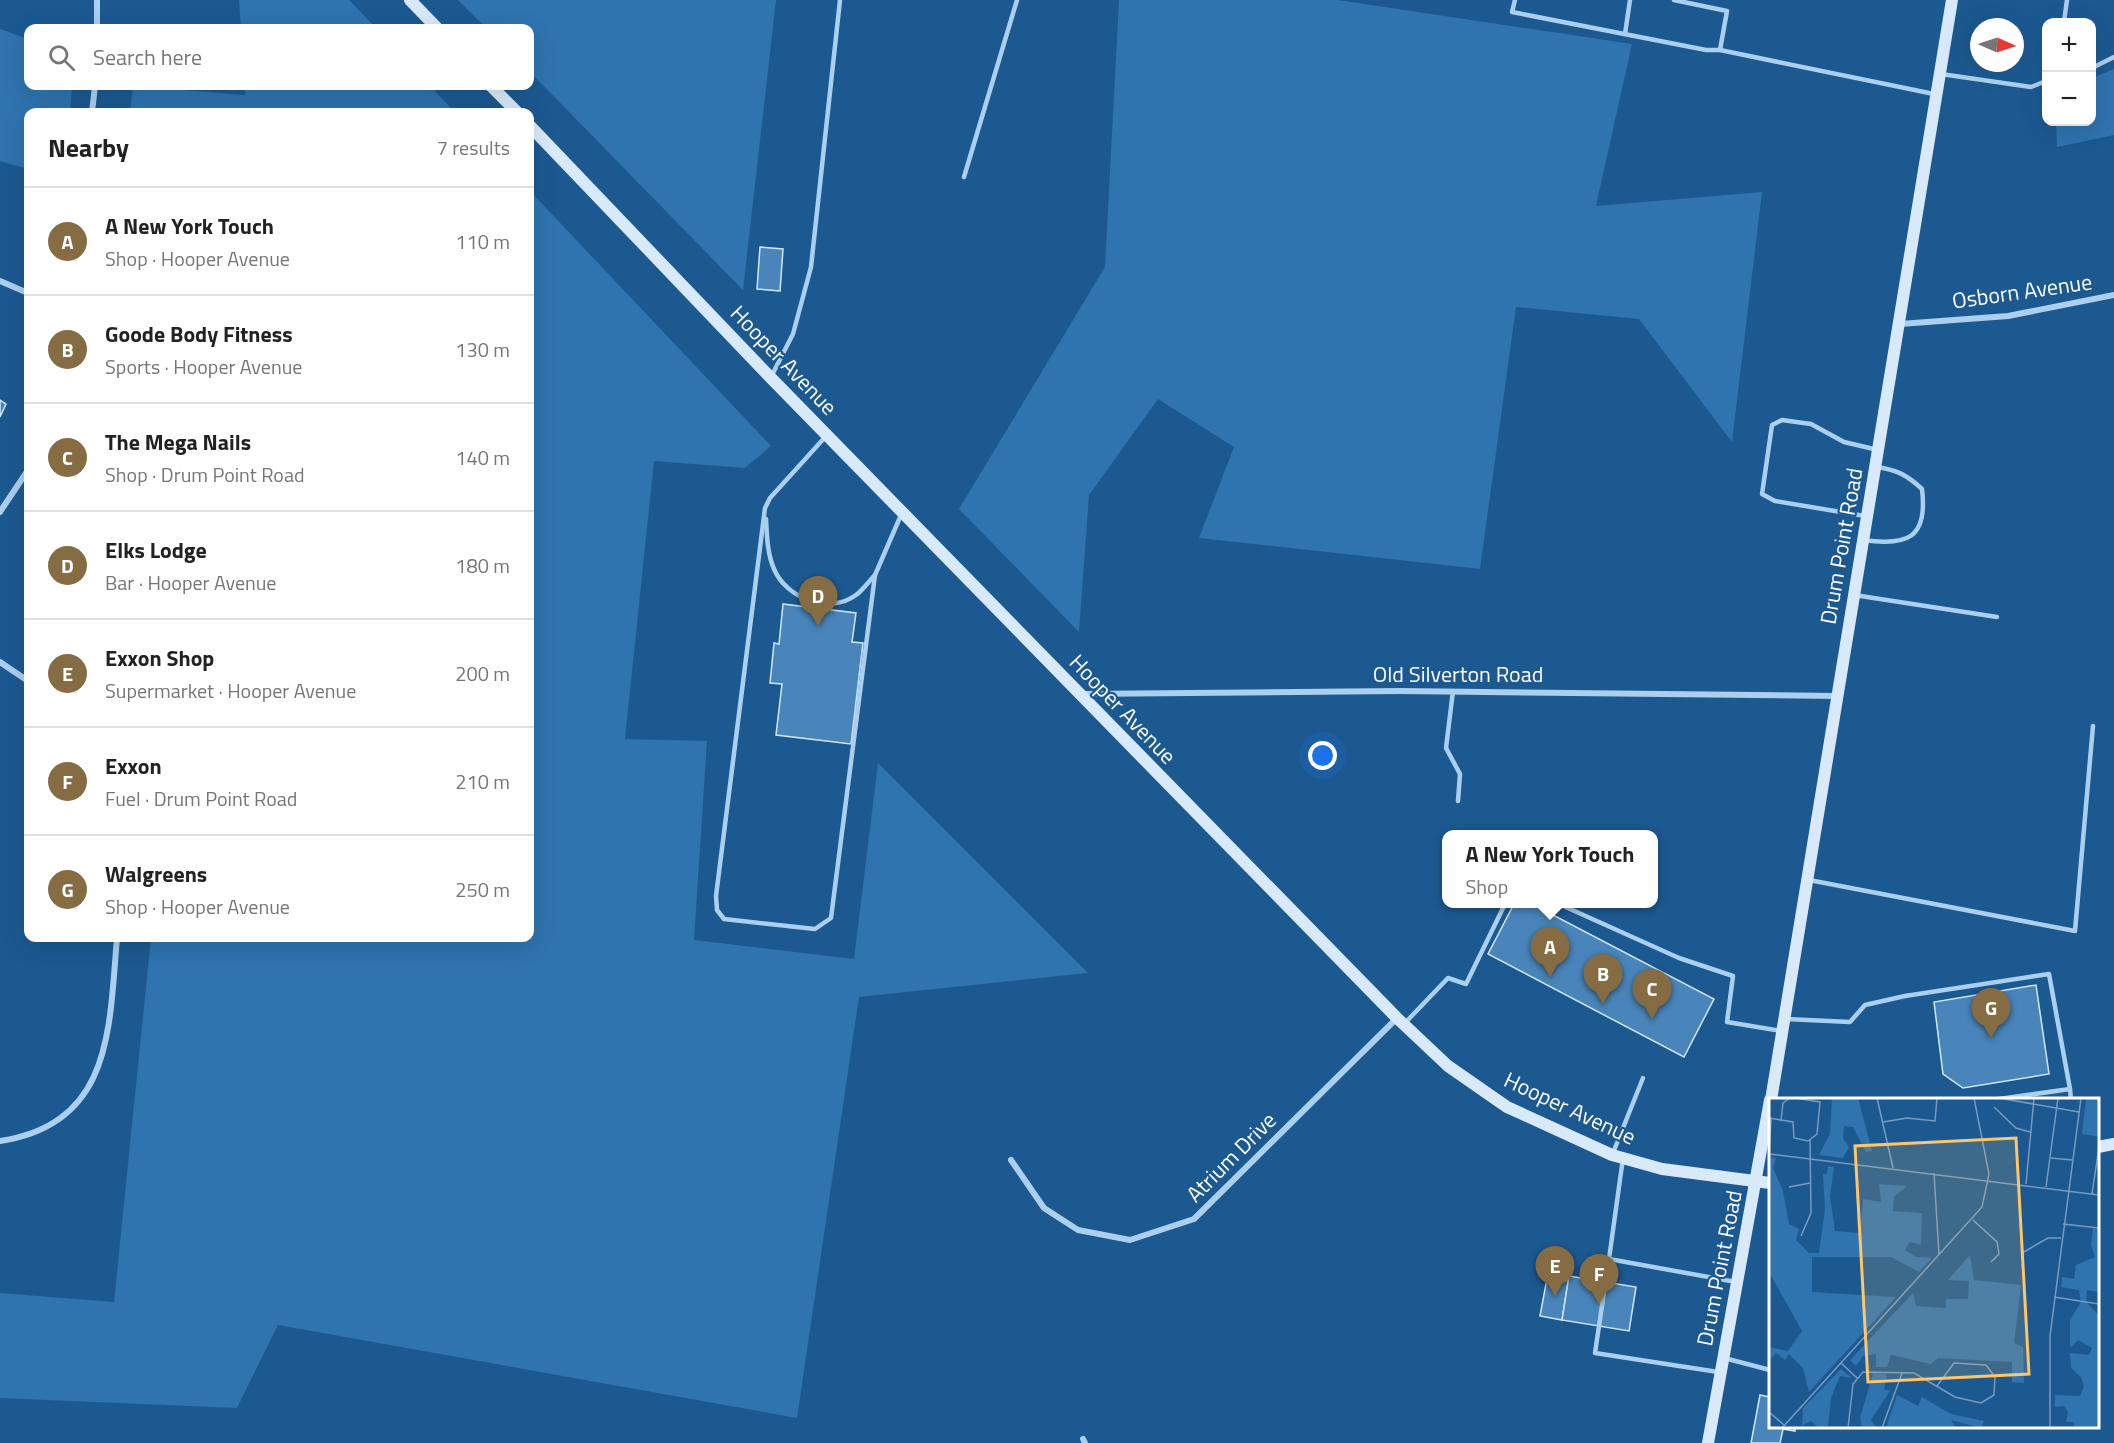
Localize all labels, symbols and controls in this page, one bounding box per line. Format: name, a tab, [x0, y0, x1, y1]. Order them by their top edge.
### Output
north arrow	[1970, 18, 2024, 72]
map controls	[2042, 18, 2096, 126]
button: +	[2042, 18, 2096, 72]
search box	[24, 24, 534, 90]
text: Search here	[93, 40, 202, 74]
icon: search	[45, 41, 78, 74]
button: −	[2042, 72, 2096, 126]
text: Nearby	[48, 128, 129, 167]
text: 7 results	[437, 132, 510, 163]
text: A New York Touch	[105, 209, 274, 243]
text: A	[61, 226, 74, 257]
text: 110 m	[455, 226, 510, 257]
text: Shop · Hooper Avenue	[105, 243, 290, 274]
street label: Osborn Avenue	[1950, 264, 2094, 318]
street label: Hooper Avenue	[722, 297, 846, 423]
text: Goode Body Fitness	[105, 317, 293, 351]
text: B	[61, 334, 74, 365]
text: 130 m	[455, 334, 510, 365]
text: Sports · Hooper Avenue	[105, 351, 302, 382]
text: The Mega Nails	[105, 425, 251, 459]
text: C	[62, 442, 73, 473]
text: 140 m	[455, 442, 510, 473]
text: Shop · Drum Point Road	[105, 459, 305, 490]
street label: Drum Point Road	[1811, 465, 1871, 627]
text: Elks Lodge	[105, 533, 207, 567]
text: D	[61, 550, 74, 581]
text: 180 m	[455, 550, 510, 581]
text: Bar · Hooper Avenue	[105, 567, 276, 598]
pin: D	[798, 576, 838, 626]
text: Exxon Shop	[105, 641, 214, 675]
street label: Hooper Avenue	[1061, 646, 1185, 772]
street label: Old Silverton Road	[1373, 657, 1543, 691]
text: E	[62, 658, 73, 689]
text: 200 m	[455, 658, 510, 689]
text: Supermarket · Hooper Avenue	[105, 675, 356, 706]
your location	[1308, 741, 1337, 770]
text: Exxon	[105, 749, 162, 783]
text: F	[62, 766, 73, 797]
text: 210 m	[455, 766, 510, 797]
text: Fuel · Drum Point Road	[105, 783, 297, 814]
popup	[1442, 830, 1658, 908]
text: A New York Touch	[1466, 837, 1634, 871]
text: Walgreens	[105, 857, 207, 891]
text: Shop	[1466, 871, 1508, 902]
text: G	[61, 874, 74, 905]
text: 250 m	[455, 874, 510, 905]
text: Shop · Hooper Avenue	[105, 891, 290, 922]
pin: A	[1530, 928, 1570, 977]
pin: B	[1584, 954, 1622, 1004]
pin: C	[1632, 970, 1672, 1019]
pin: G	[1972, 988, 2010, 1038]
street label: Hooper Avenue	[1498, 1063, 1642, 1153]
inset map	[1769, 1098, 2099, 1428]
street label: Atrium Drive	[1178, 1104, 1284, 1210]
street label: Drum Point Road	[1687, 1187, 1751, 1349]
pin: E	[1536, 1246, 1574, 1296]
pin: F	[1580, 1254, 1618, 1304]

